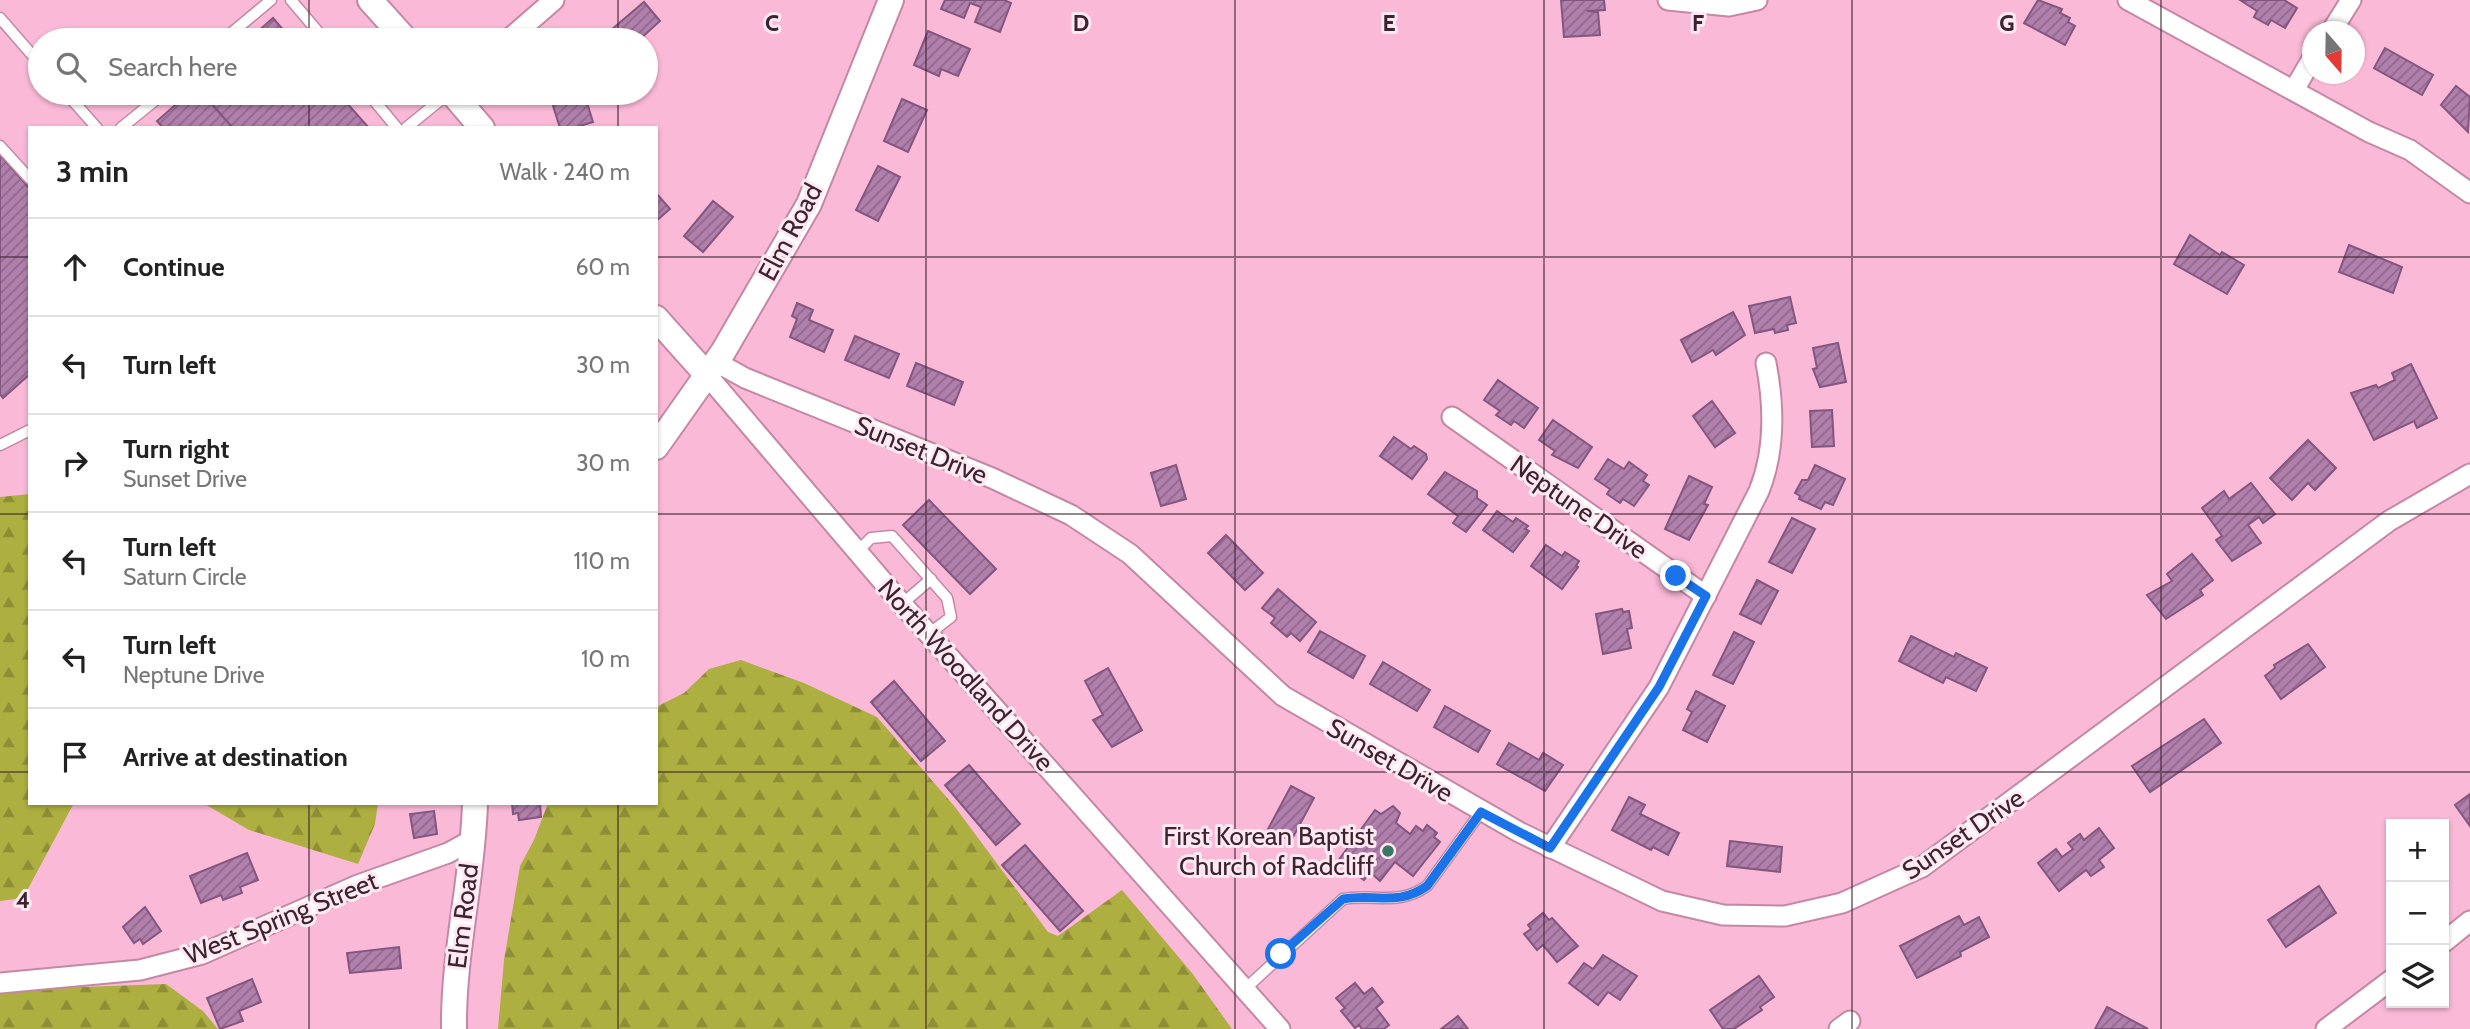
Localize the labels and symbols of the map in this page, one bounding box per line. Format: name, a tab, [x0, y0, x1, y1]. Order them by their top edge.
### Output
text: C	[765, 9, 779, 37]
text: D	[1073, 9, 1089, 37]
text: E	[1382, 9, 1396, 37]
text: F	[1692, 9, 1704, 37]
text: G	[1999, 9, 2015, 37]
north arrow	[2302, 21, 2365, 84]
street label: Elm Road	[751, 178, 829, 286]
street label: Sunset Drive	[850, 409, 992, 491]
street label: Neptune Drive	[1504, 448, 1654, 566]
route end	[1660, 560, 1691, 591]
street label: North Woodland Drive	[871, 572, 1061, 778]
street label: Sunset Drive	[1321, 711, 1459, 809]
street label: Sunset Drive	[1896, 782, 2030, 886]
place label: First Korean Baptist Church of Radcliff	[1163, 820, 1374, 882]
marker: First Korean Baptist Church of Radcliff	[1380, 843, 1396, 859]
street label: Elm Road	[441, 862, 485, 970]
street label: West Spring Street	[180, 865, 383, 971]
text: 4	[16, 886, 30, 914]
route start	[1265, 938, 1296, 969]

